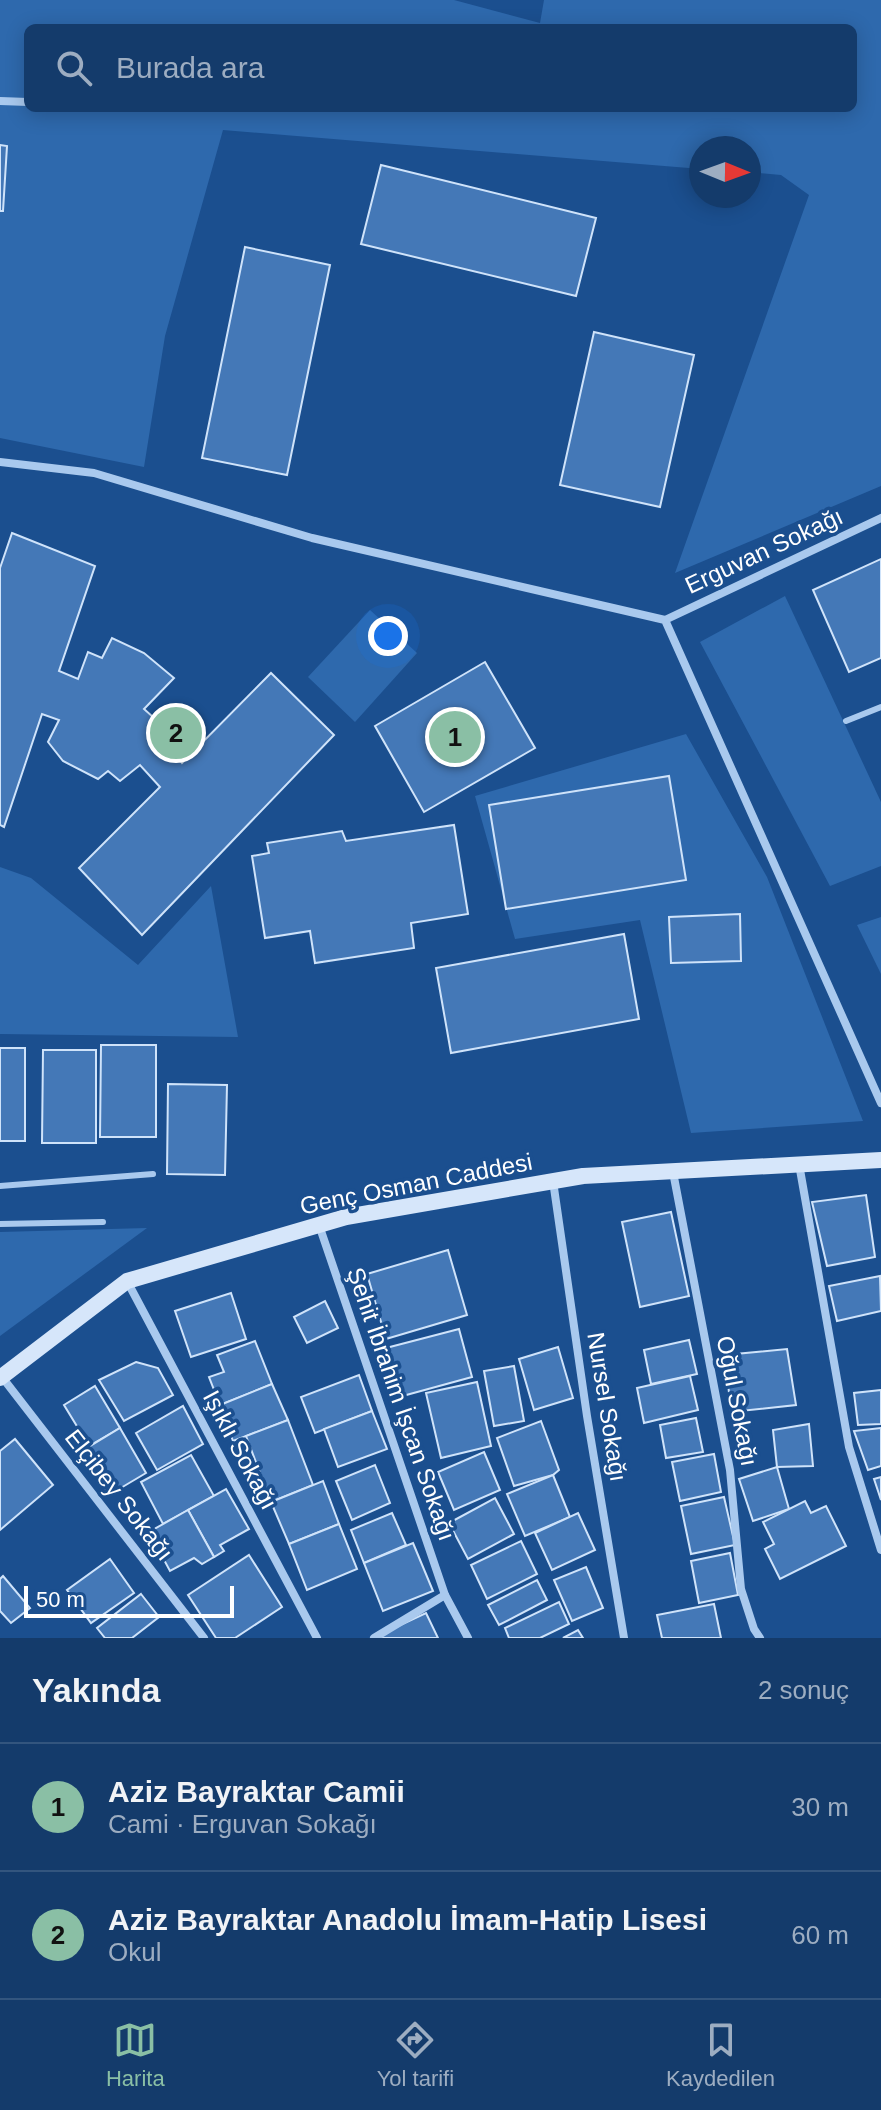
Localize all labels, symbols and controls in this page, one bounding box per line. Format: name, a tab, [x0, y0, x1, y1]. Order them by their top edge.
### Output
search box	[24, 24, 857, 112]
icon: search	[52, 46, 96, 90]
text: Burada ara	[116, 51, 264, 84]
north arrow	[689, 136, 761, 208]
street label: Erguvan Sokağı	[681, 502, 847, 599]
your location	[368, 616, 408, 656]
pin: 2	[150, 703, 202, 763]
pin: 1	[429, 707, 481, 767]
street label: Genç Osman Caddesi	[297, 1148, 534, 1219]
street label: Şehit İbrahim İşcan Sokağı	[342, 1264, 461, 1544]
street label: Nursel Sokağı	[582, 1330, 633, 1483]
street label: Oğul Sokağı	[712, 1333, 763, 1468]
street label: Işıklı Sokağı	[198, 1386, 283, 1514]
street label: Elçibey Sokağı	[60, 1424, 179, 1566]
scale bar	[24, 1582, 234, 1618]
text: 50 m	[36, 1587, 85, 1612]
text: Yakında	[32, 1671, 161, 1709]
text: 2 sonuç	[758, 1675, 849, 1705]
text: Aziz Bayraktar Camii	[108, 1775, 405, 1808]
text: 1	[51, 1792, 65, 1822]
text: 30 m	[791, 1792, 849, 1822]
text: Cami · Erguvan Sokağı	[108, 1809, 377, 1839]
text: Aziz Bayraktar Anadolu İmam-Hatip Lisesi	[108, 1903, 707, 1936]
text: 2	[51, 1920, 65, 1950]
text: 60 m	[791, 1920, 849, 1950]
text: Okul	[108, 1937, 161, 1967]
tab: Harita	[106, 2018, 165, 2092]
tab: Yol tarifi	[377, 2018, 454, 2092]
tab: Kaydedilen	[666, 2018, 775, 2092]

